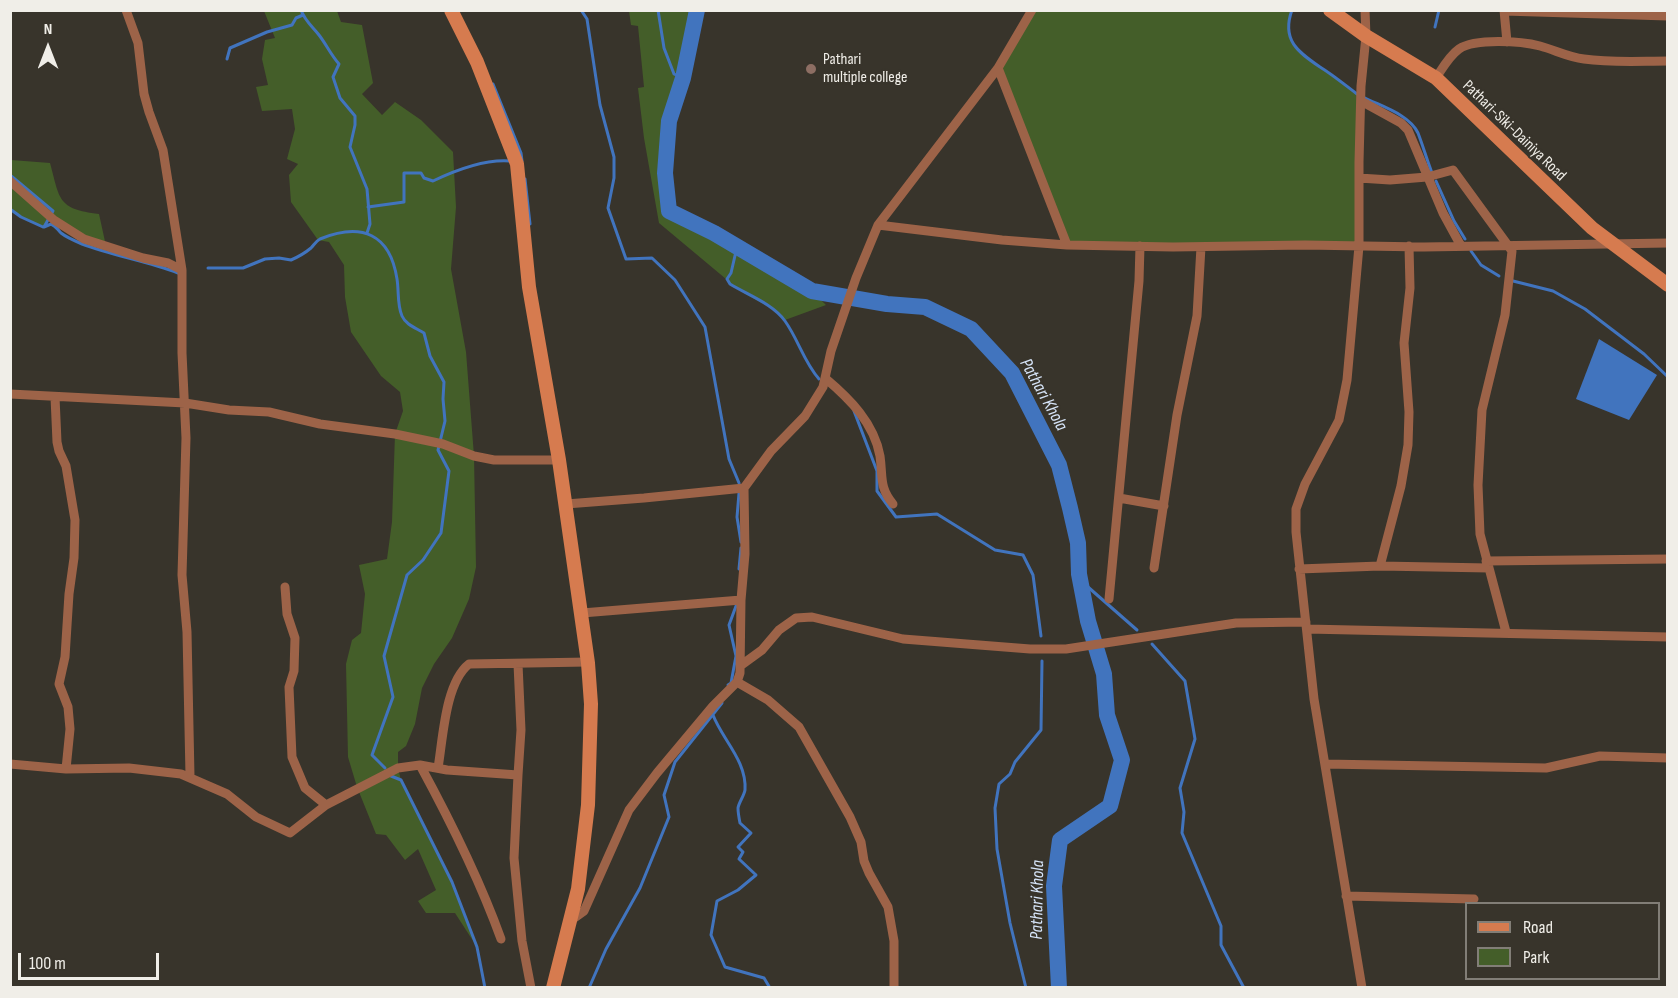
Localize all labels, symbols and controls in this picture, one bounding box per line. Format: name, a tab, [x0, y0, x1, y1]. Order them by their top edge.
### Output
north arrow	[18, 18, 78, 78]
text: N	[44, 20, 52, 39]
place label: Pathari multiple college	[823, 50, 907, 88]
marker: Pathari multiple college	[804, 62, 818, 76]
street label: Pathari-Siki-Dainiya Road	[1458, 77, 1570, 185]
water label: Pathari Khola	[1014, 355, 1072, 435]
water label: Pathari Khola	[1027, 860, 1049, 940]
legend	[1465, 902, 1660, 980]
text: Road	[1523, 917, 1553, 938]
scale bar	[21, 941, 162, 979]
text: Park	[1523, 947, 1549, 968]
text: 100 m	[29, 953, 66, 974]

